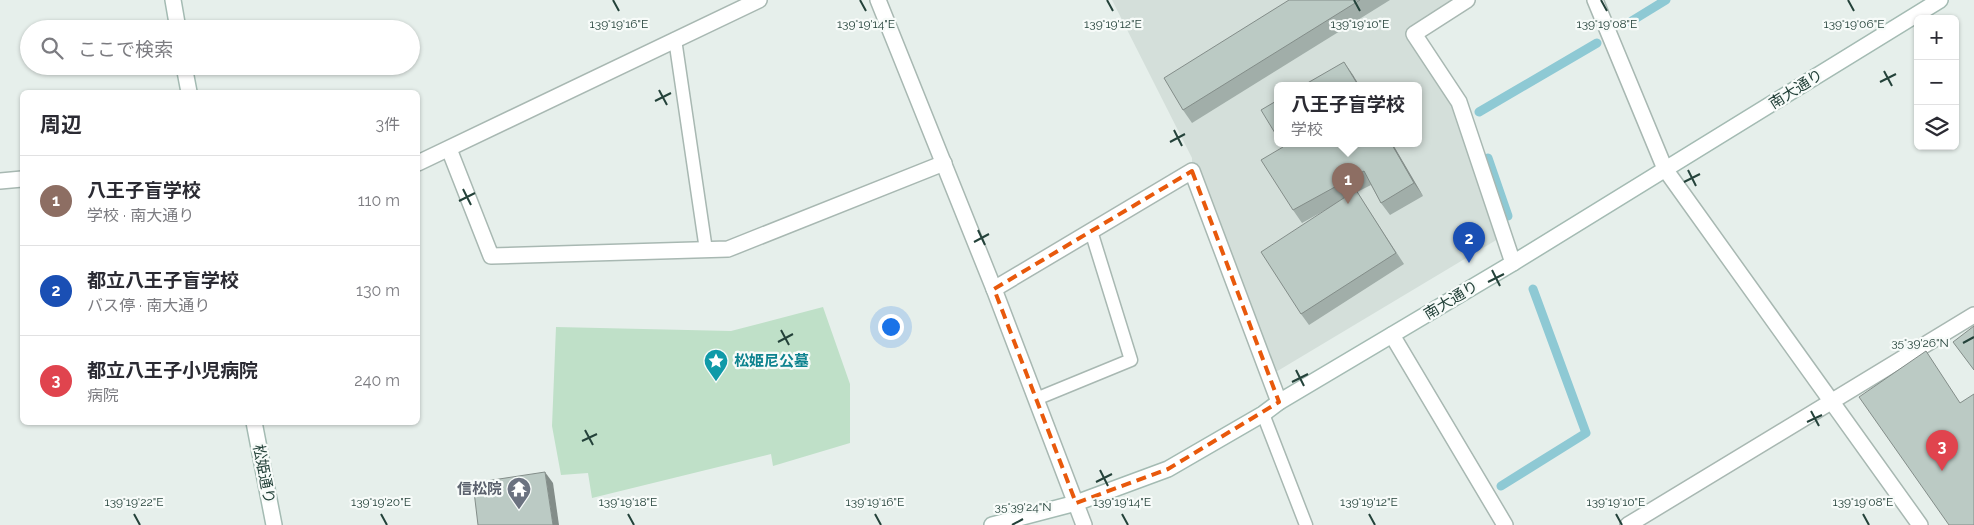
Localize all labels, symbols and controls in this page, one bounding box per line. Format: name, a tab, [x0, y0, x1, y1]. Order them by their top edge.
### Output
map controls	[1914, 15, 1959, 150]
button: +	[1914, 15, 1959, 60]
text: 139°19'16"E	[590, 17, 648, 31]
text: 139°19'14"E	[837, 17, 895, 31]
text: 139°19'12"E	[1084, 17, 1142, 31]
text: 139°19'10"E	[1331, 17, 1389, 31]
text: 139°19'08"E	[1577, 17, 1637, 31]
text: 139°19'06"E	[1824, 17, 1884, 31]
search box	[20, 20, 420, 75]
icon: search	[38, 34, 66, 62]
text: ここで検索	[78, 38, 173, 60]
button: −	[1914, 60, 1959, 105]
street label: 南大通り	[1766, 65, 1826, 113]
popup	[1274, 82, 1422, 147]
text: 八王子盲学校	[1291, 93, 1405, 115]
button: layers	[1914, 105, 1959, 150]
text: 周辺	[40, 112, 82, 137]
text: 3件	[375, 115, 400, 134]
text: 学校	[1291, 120, 1323, 139]
pin: 1	[1332, 163, 1364, 204]
text: 八王子盲学校	[87, 179, 201, 201]
text: 1	[52, 191, 60, 210]
text: 110 m	[358, 191, 400, 210]
text: 学校 · 南大通り	[87, 206, 194, 225]
pin: 2	[1453, 222, 1485, 263]
text: 都立八王子盲学校	[87, 269, 239, 291]
street label: 南大通り	[1421, 277, 1481, 323]
text: 2	[51, 281, 61, 300]
text: 130 m	[356, 281, 400, 300]
text: バス停 · 南大通り	[87, 296, 210, 315]
your location	[878, 314, 904, 340]
text: 35°39'26"N	[1891, 336, 1949, 350]
place icon: 松姫尼公墓	[703, 348, 729, 382]
place label: 松姫尼公墓	[734, 352, 809, 370]
text: 都立八王子小児病院	[87, 359, 258, 381]
text: 3	[52, 371, 60, 390]
text: 240 m	[354, 371, 400, 390]
text: 病院	[87, 386, 119, 405]
pin: 3	[1926, 430, 1958, 471]
street label: 松姫通り	[249, 443, 279, 505]
temple icon: 信松院	[506, 476, 532, 510]
place label: 信松院	[457, 480, 502, 498]
text: 139°19'22"E	[105, 495, 163, 509]
text: 139°19'20"E	[351, 495, 411, 509]
text: 139°19'18"E	[599, 495, 657, 509]
text: 139°19'16"E	[846, 495, 904, 509]
text: 139°19'14"E	[1093, 495, 1151, 509]
text: 139°19'12"E	[1340, 495, 1398, 509]
text: 139°19'10"E	[1587, 495, 1645, 509]
text: 139°19'08"E	[1833, 495, 1893, 509]
text: 35°39'24"N	[994, 500, 1052, 514]

